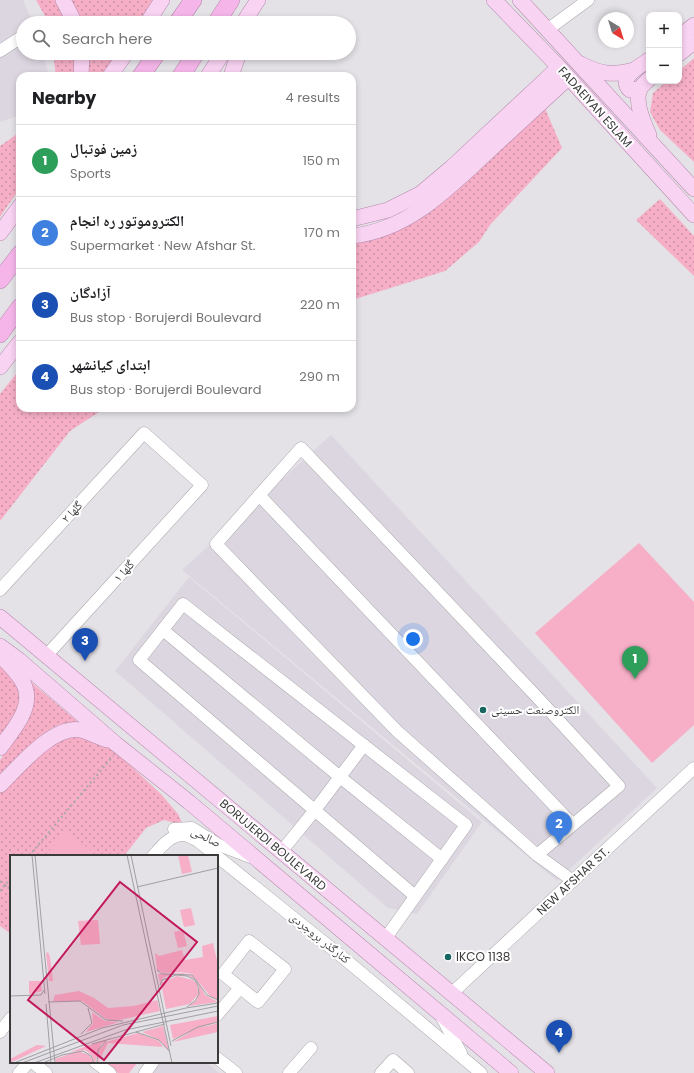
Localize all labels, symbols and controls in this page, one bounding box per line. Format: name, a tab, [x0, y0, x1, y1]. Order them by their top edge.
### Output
north arrow	[598, 12, 634, 48]
map controls	[646, 12, 682, 84]
button: +	[646, 12, 682, 48]
search box	[16, 16, 356, 60]
icon: search	[30, 27, 52, 49]
text: Search here	[62, 28, 152, 49]
button: −	[646, 48, 682, 84]
street label: FADAEIYAN ESLAM	[554, 63, 636, 151]
text: Nearby	[32, 86, 96, 110]
text: 4 results	[286, 88, 340, 107]
text: زمین فوتبال	[70, 138, 137, 159]
text: 1	[43, 151, 47, 170]
text: 150 m	[303, 151, 340, 170]
text: Sports	[70, 164, 111, 183]
text: الکتروموتور ره انجام	[70, 210, 184, 231]
text: 2	[41, 223, 49, 242]
text: 170 m	[304, 223, 340, 242]
text: Supermarket · New Afshar St.	[70, 236, 256, 255]
text: آزادگان	[70, 282, 111, 303]
text: 3	[41, 295, 49, 314]
text: 220 m	[300, 295, 340, 314]
text: Bus stop · Borujerdi Boulevard	[70, 308, 262, 327]
text: ابتدای کیانشهر	[70, 354, 151, 375]
text: 4	[41, 367, 49, 386]
text: 290 m	[299, 367, 340, 386]
text: Bus stop · Borujerdi Boulevard	[70, 380, 262, 399]
street label: گلها ۲	[57, 497, 86, 526]
street label: گلها ۱	[109, 556, 138, 585]
pin: 3	[72, 628, 98, 661]
your location	[403, 629, 423, 649]
pin: 1	[622, 646, 648, 679]
place label: الکتروصنعت حسینی	[491, 701, 579, 718]
marker: الکتروصنعت حسینی	[478, 705, 488, 715]
street label: BORUJERDI BOULEVARD	[216, 795, 330, 894]
pin: 2	[546, 811, 572, 844]
street label: صالحی	[188, 822, 224, 851]
street label: NEW AFSHAR ST.	[533, 842, 613, 919]
inset map	[10, 855, 218, 1063]
street label: کنارگذر بروجردی	[286, 908, 354, 967]
place label: IKCO 1138	[456, 948, 510, 965]
marker: IKCO 1138	[443, 952, 453, 962]
pin: 4	[546, 1020, 572, 1053]

